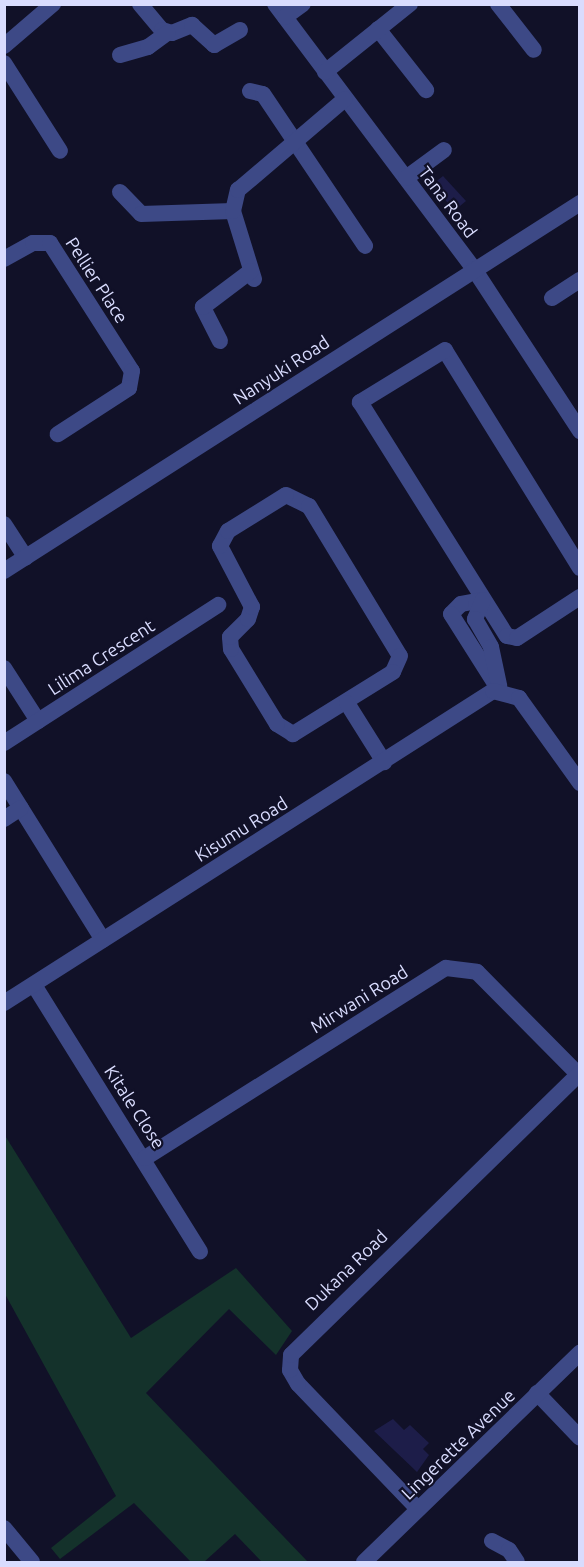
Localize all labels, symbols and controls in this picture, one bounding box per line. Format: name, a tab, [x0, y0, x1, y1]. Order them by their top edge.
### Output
street label: Tana Road	[414, 162, 482, 242]
street label: Pellier Place	[61, 233, 133, 327]
street label: Nanyuki Road	[229, 331, 333, 409]
street label: Lilima Crescent	[44, 615, 158, 699]
street label: Kisumu Road	[191, 792, 291, 866]
street label: Mirwani Road	[306, 961, 412, 1037]
street label: Kitale Close	[100, 1061, 170, 1153]
street label: Dukana Road	[300, 1225, 392, 1315]
street label: Lingerette Avenue	[397, 1384, 519, 1504]

